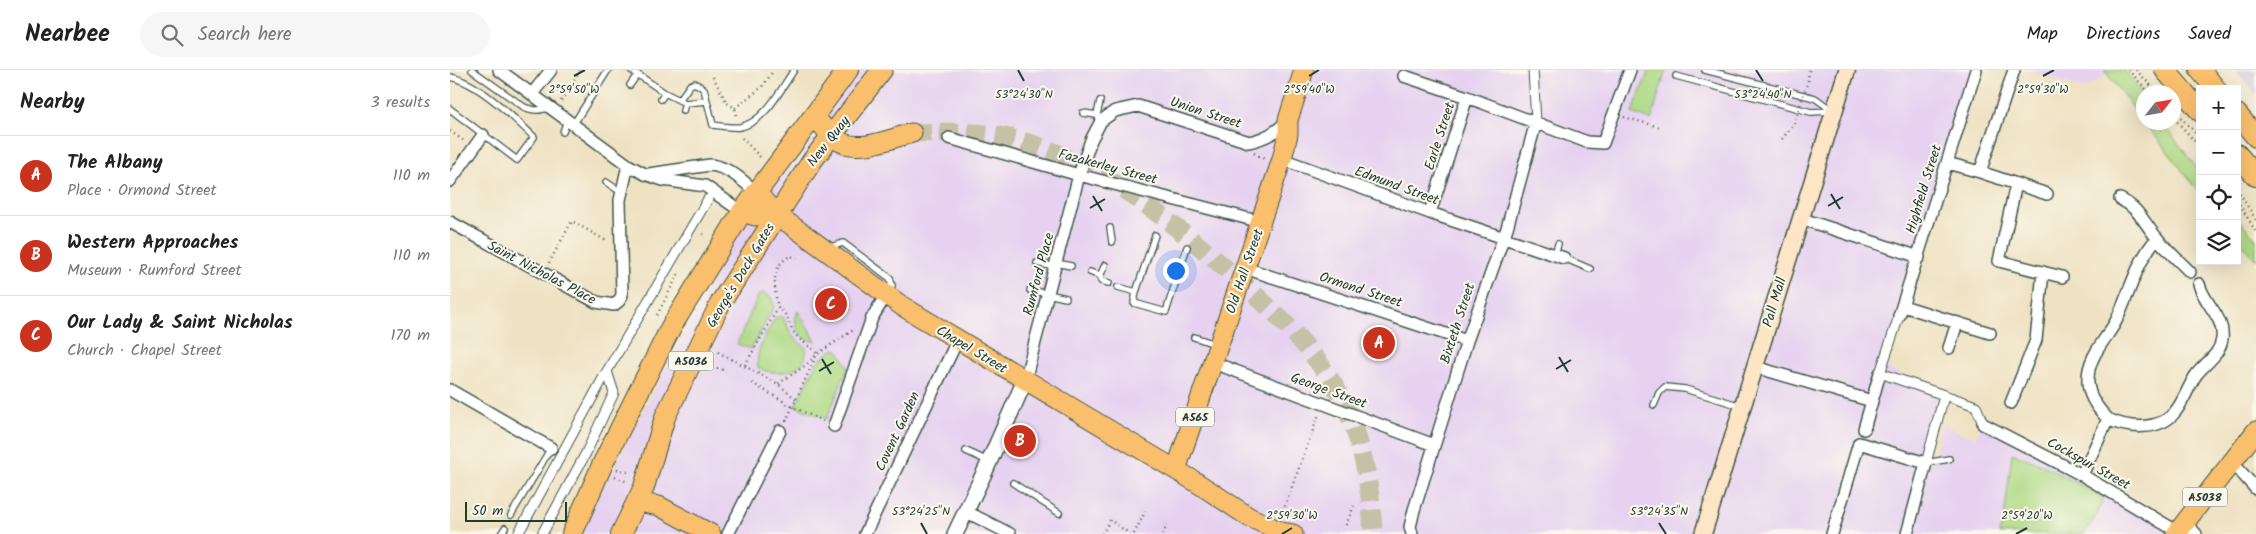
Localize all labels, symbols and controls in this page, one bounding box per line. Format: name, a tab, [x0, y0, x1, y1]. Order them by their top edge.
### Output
search box	[140, 12, 490, 57]
text: Nearbee	[25, 15, 110, 54]
text: Search here	[198, 20, 292, 50]
text: Map	[2026, 20, 2058, 49]
text: Directions	[2086, 20, 2160, 49]
text: Saved	[2188, 20, 2231, 49]
icon: search	[158, 21, 186, 49]
text: 2°59'50"W	[549, 80, 599, 99]
text: 2°59'40"W	[1283, 80, 1335, 99]
text: 2°59'30"W	[2017, 80, 2069, 99]
text: 53°24'30"N	[995, 85, 1053, 104]
text: 53°24'40"N	[1734, 85, 1792, 104]
north arrow	[2136, 85, 2181, 130]
map controls	[2196, 85, 2241, 265]
button: +	[2196, 85, 2241, 130]
text: Nearby	[20, 86, 85, 119]
text: 3 results	[371, 90, 430, 115]
street label: Union Street	[1167, 91, 1245, 135]
street label: Earle Street	[1419, 99, 1461, 173]
street label: New Quay	[802, 111, 856, 172]
button: −	[2196, 130, 2241, 175]
street label: Highfield Street	[1900, 141, 1948, 237]
street label: Fazakerley Street	[1056, 143, 1160, 191]
text: The Albany	[67, 148, 163, 178]
street label: Edmund Street	[1351, 160, 1443, 212]
text: A	[31, 163, 41, 188]
text: 110 m	[393, 163, 430, 188]
button: locate	[2196, 175, 2241, 220]
text: Place · Ormond Street	[67, 178, 217, 203]
street label: George's Dock Gates	[701, 219, 781, 332]
button: layers	[2196, 220, 2241, 265]
street label: Old Hall Street	[1220, 225, 1270, 317]
text: Western Approaches	[67, 228, 238, 258]
street label: Rumford Place	[1017, 230, 1061, 318]
street label: Saint Nicholas Place	[483, 235, 600, 311]
text: B	[31, 243, 41, 268]
text: 110 m	[393, 243, 430, 268]
text: Museum · Rumford Street	[67, 258, 242, 283]
your location	[1163, 258, 1189, 284]
street label: Ormond Street	[1316, 266, 1406, 314]
street label: Pall Mall	[1757, 274, 1793, 330]
street label: Bixteth Street	[1435, 279, 1482, 367]
pin: C	[815, 285, 847, 323]
text: Our Lady & Saint Nicholas	[67, 308, 293, 338]
street label: Chapel Street	[932, 320, 1012, 380]
text: C	[31, 323, 41, 348]
text: 170 m	[390, 323, 430, 348]
pin: A	[1363, 324, 1395, 362]
text: Church · Chapel Street	[67, 338, 222, 363]
road number: A5036	[668, 352, 714, 370]
street label: George Street	[1287, 367, 1371, 415]
street label: Covent Garden	[870, 388, 926, 475]
road number: A565	[1176, 408, 1214, 427]
pin: B	[1004, 422, 1036, 460]
street label: Cockspur Street	[2043, 432, 2135, 496]
road number: A5038	[2182, 488, 2228, 507]
scale bar	[465, 499, 568, 522]
text: 50 m	[472, 500, 503, 522]
text: 53°24'25"N	[892, 502, 950, 521]
text: 53°24'35"N	[1630, 502, 1688, 521]
text: 2°59'30"W	[1266, 506, 1318, 525]
text: 2°59'20"W	[2001, 506, 2053, 525]

